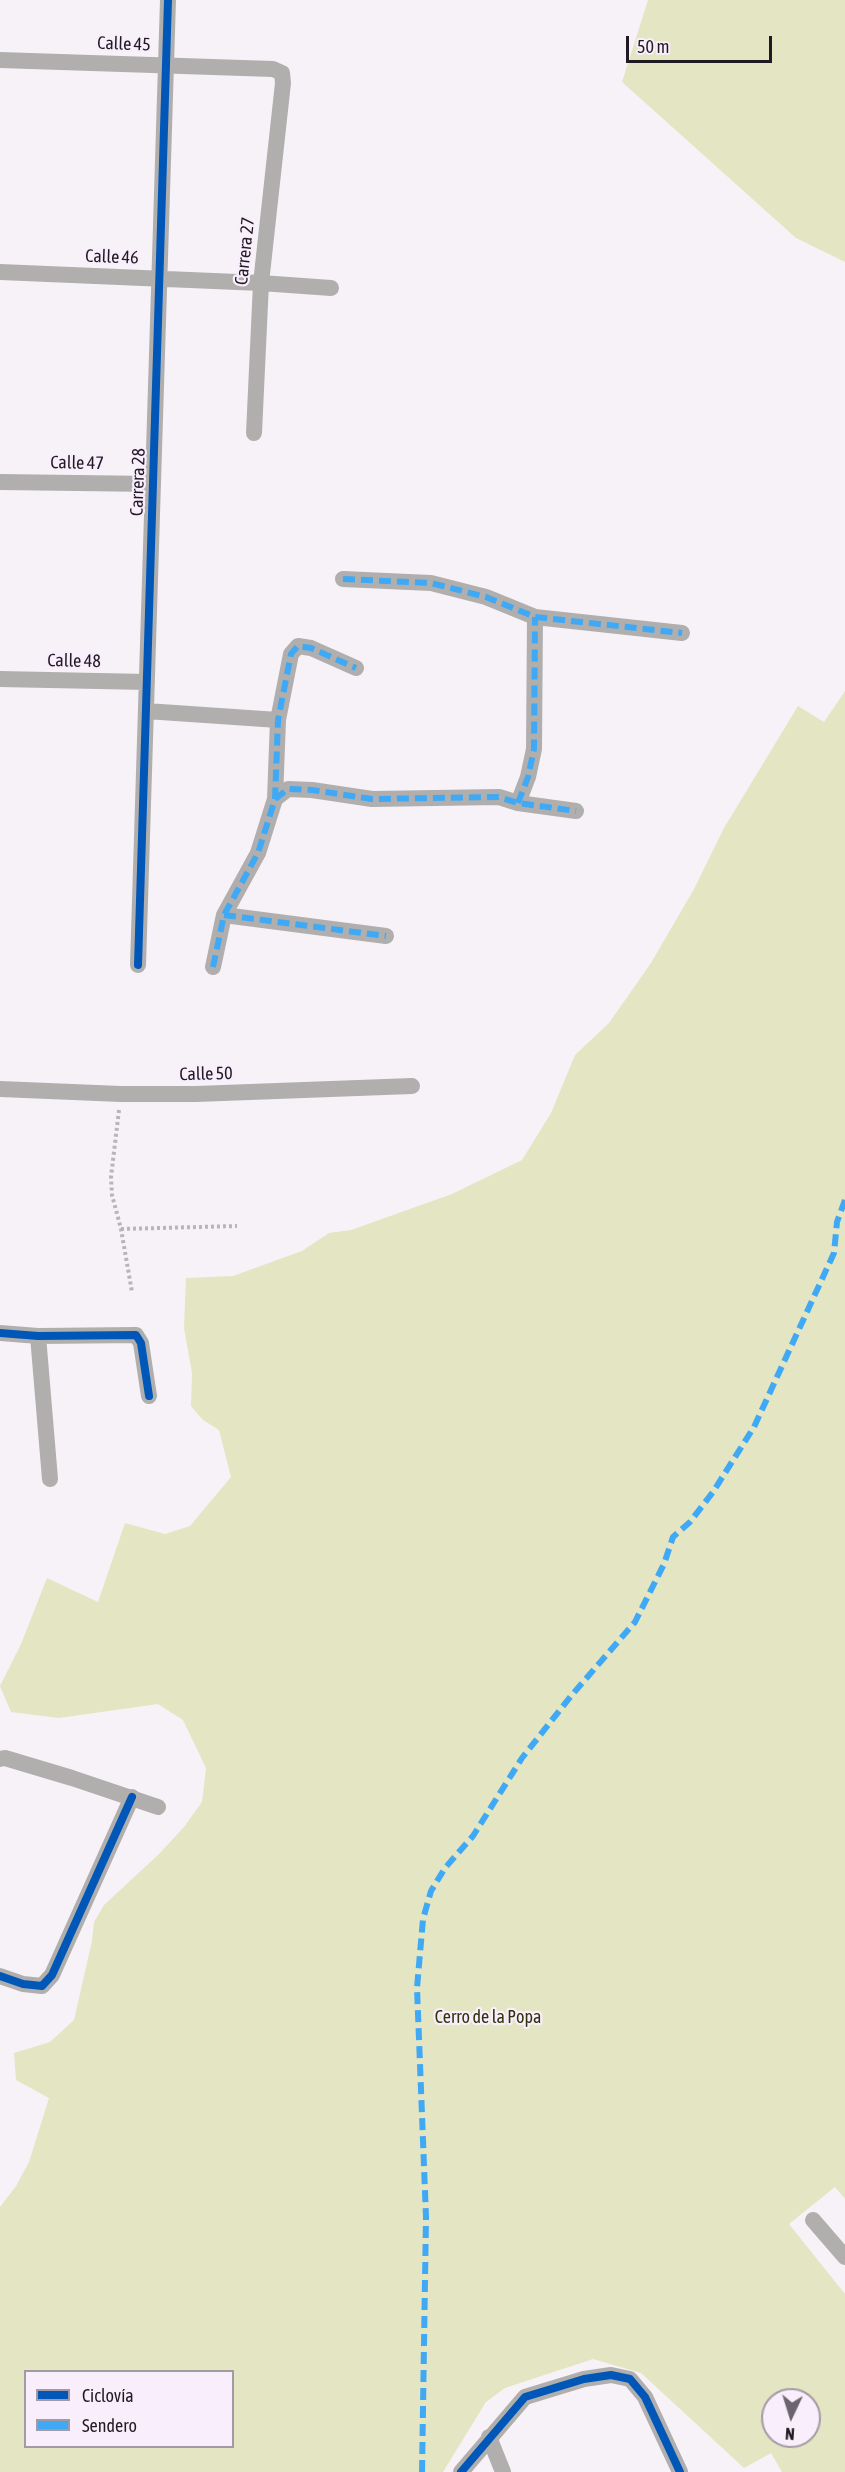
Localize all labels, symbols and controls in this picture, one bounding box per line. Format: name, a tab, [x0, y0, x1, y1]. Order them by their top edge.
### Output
scale bar	[629, 24, 774, 62]
street label: Calle 45	[97, 32, 151, 56]
text: 50 m	[637, 36, 669, 57]
street label: Carrera 27	[231, 216, 259, 286]
street label: Calle 46	[85, 245, 139, 269]
street label: Carrera 28	[126, 448, 150, 516]
street label: Calle 47	[50, 452, 104, 474]
street label: Calle 48	[47, 650, 101, 672]
street label: Calle 50	[179, 1063, 233, 1085]
park label: Cerro de la Popa	[435, 2006, 541, 2028]
legend	[24, 2370, 234, 2448]
text: Ciclovía	[82, 2385, 134, 2406]
north arrow	[761, 2388, 821, 2448]
text: Sendero	[82, 2415, 137, 2436]
text: N	[785, 2425, 795, 2443]

